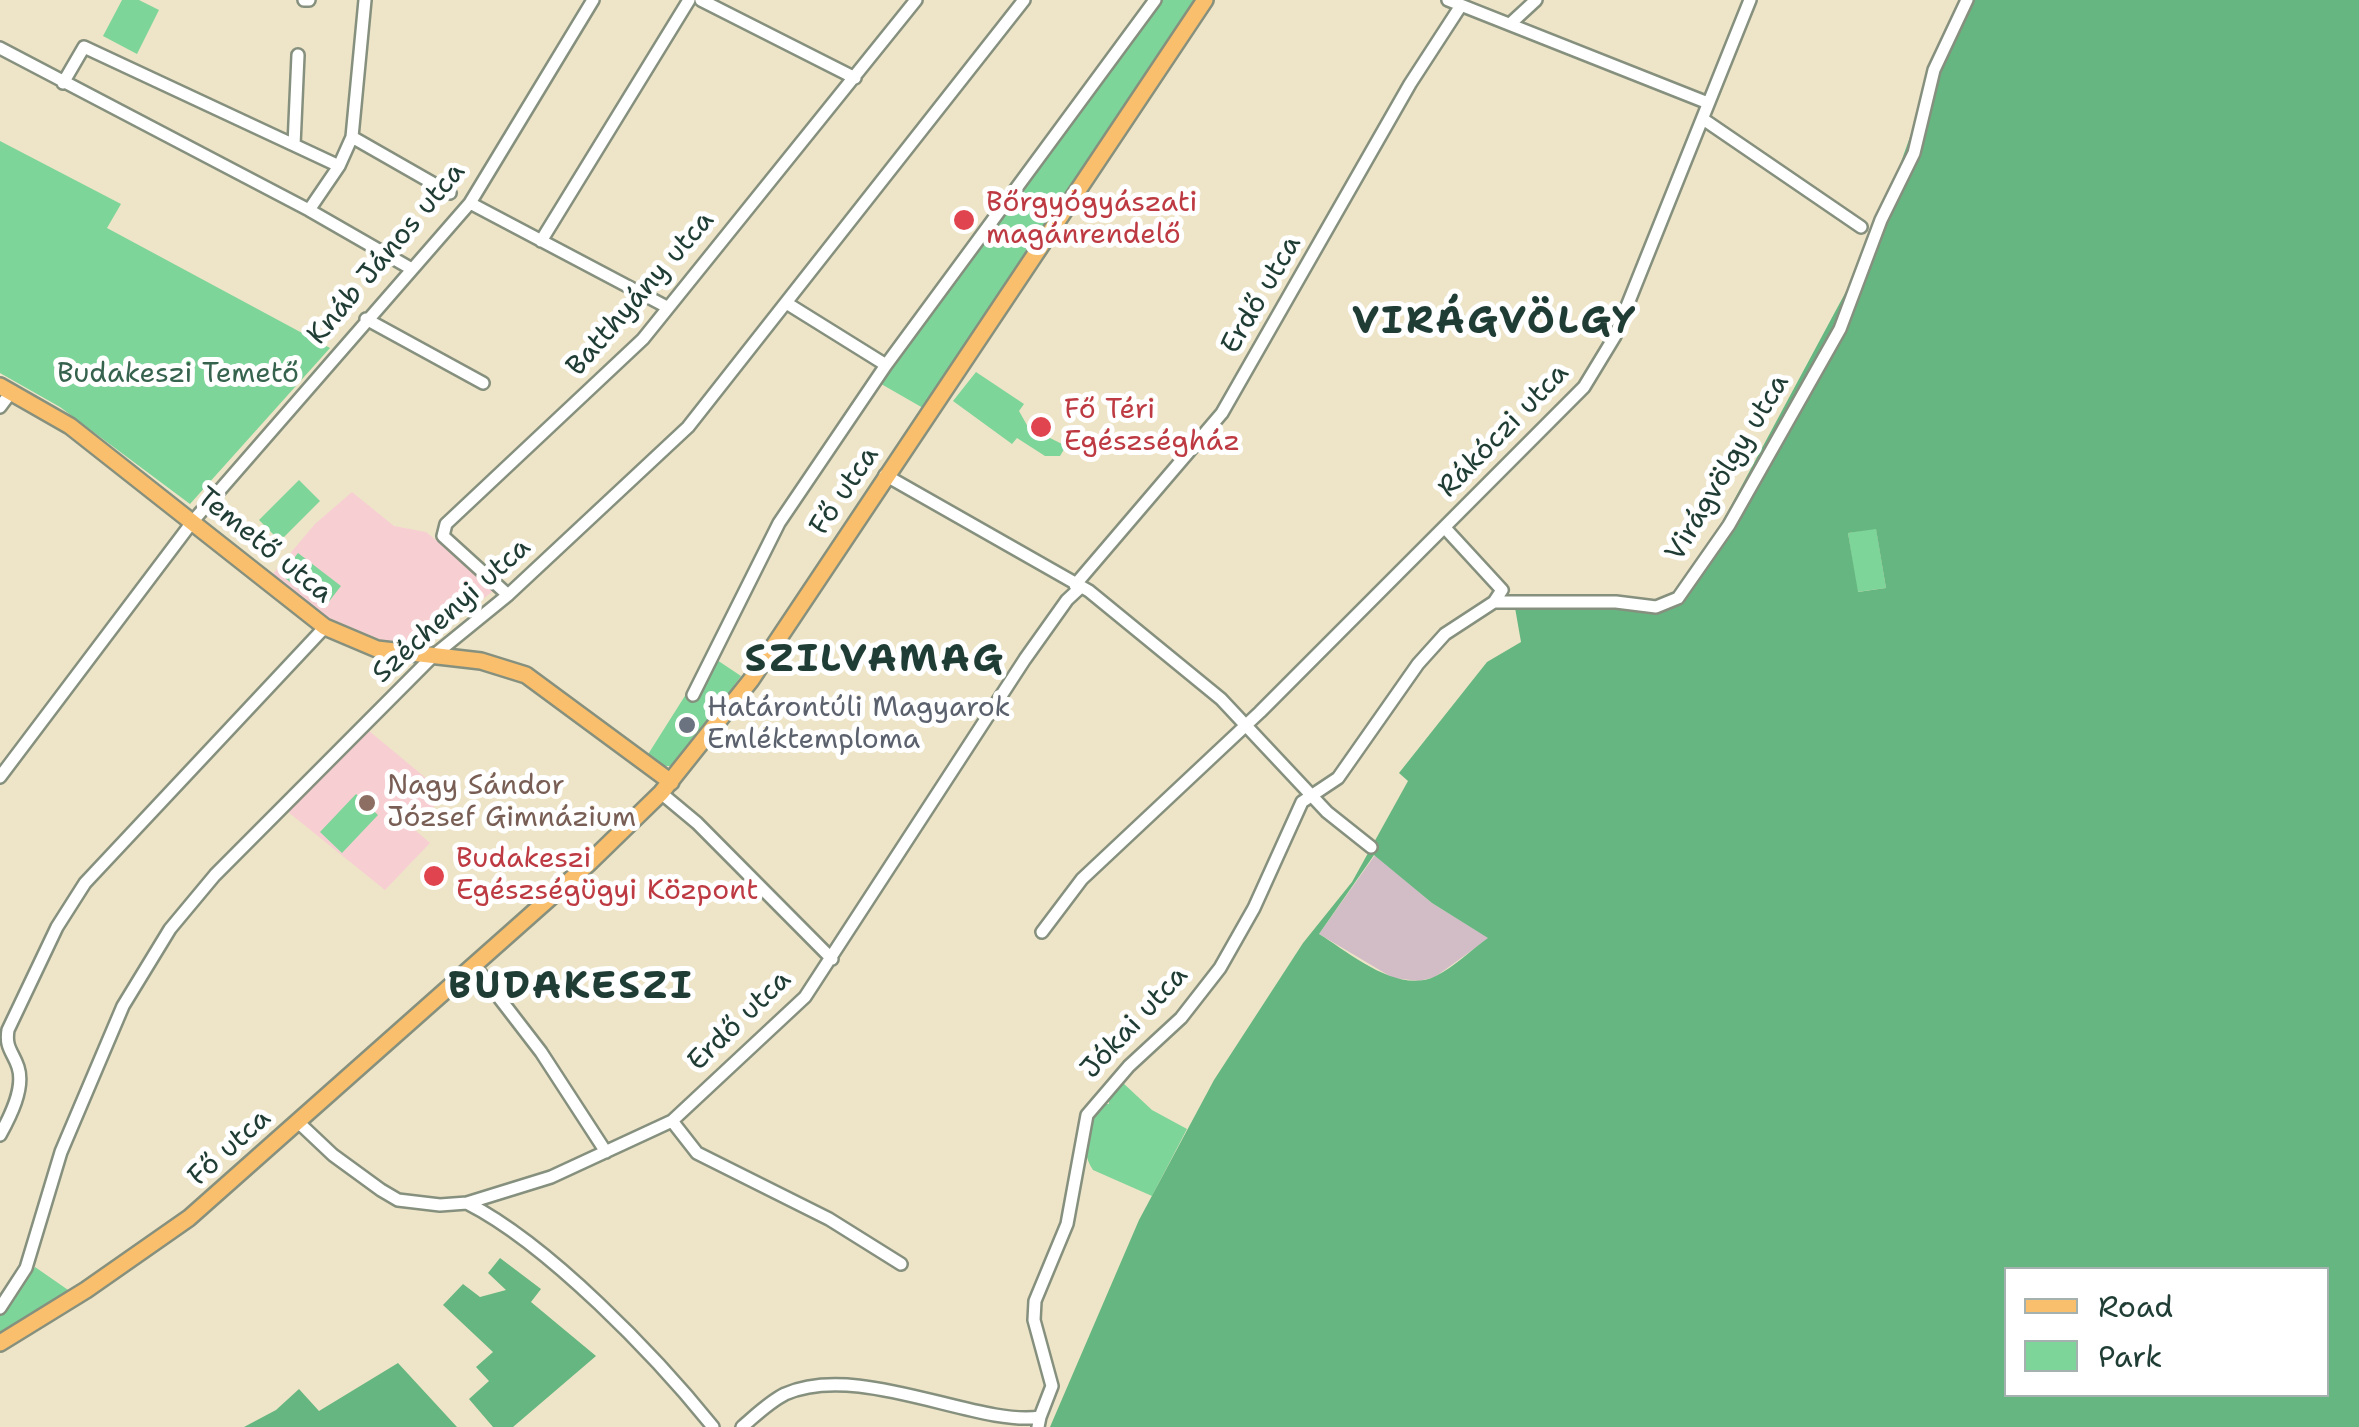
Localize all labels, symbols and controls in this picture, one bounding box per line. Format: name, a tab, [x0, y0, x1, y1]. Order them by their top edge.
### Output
street label: Knáb János utca	[301, 156, 473, 352]
place label: Bőrgyógyászati magánrendelő	[986, 187, 1197, 253]
street label: Batthyány utca	[560, 204, 722, 384]
marker: Bőrgyógyászati magánrendelő	[951, 207, 977, 233]
street label: Erdő utca	[1215, 230, 1309, 360]
district label: VIRÁGVÖLGY	[1352, 300, 1638, 346]
street label: Rákóczi utca	[1432, 357, 1576, 505]
park label: Budakeszi Temető	[57, 358, 299, 392]
street label: Virágvölgy utca	[1659, 368, 1797, 568]
place label: Fő Téri Egészségház	[1064, 394, 1240, 460]
marker: Fő Téri Egészségház	[1028, 414, 1054, 440]
street label: Fő utca	[803, 440, 887, 542]
street label: Temető utca	[189, 481, 339, 611]
street label: Széchenyi utca	[366, 531, 538, 691]
district label: SZILVAMAG	[745, 638, 1005, 684]
place label: Határontúli Magyarok Emléktemploma	[707, 692, 1011, 758]
marker: Határontúli Magyarok Emléktemploma	[676, 714, 698, 736]
place label: Nagy Sándor József Gimnázium	[387, 770, 636, 836]
marker: Nagy Sándor József Gimnázium	[356, 792, 378, 814]
place label: Budakeszi Egészségügyi Központ	[456, 843, 758, 909]
marker: Budakeszi Egészségügyi Központ	[421, 863, 447, 889]
street label: Jókai utca	[1074, 960, 1196, 1086]
street label: Erdő utca	[681, 963, 799, 1079]
district label: BUDAKESZI	[448, 965, 694, 1011]
street label: Fő utca	[182, 1102, 278, 1194]
legend	[2004, 1267, 2329, 1397]
text: Road	[2098, 1286, 2173, 1327]
text: Park	[2098, 1336, 2162, 1377]

